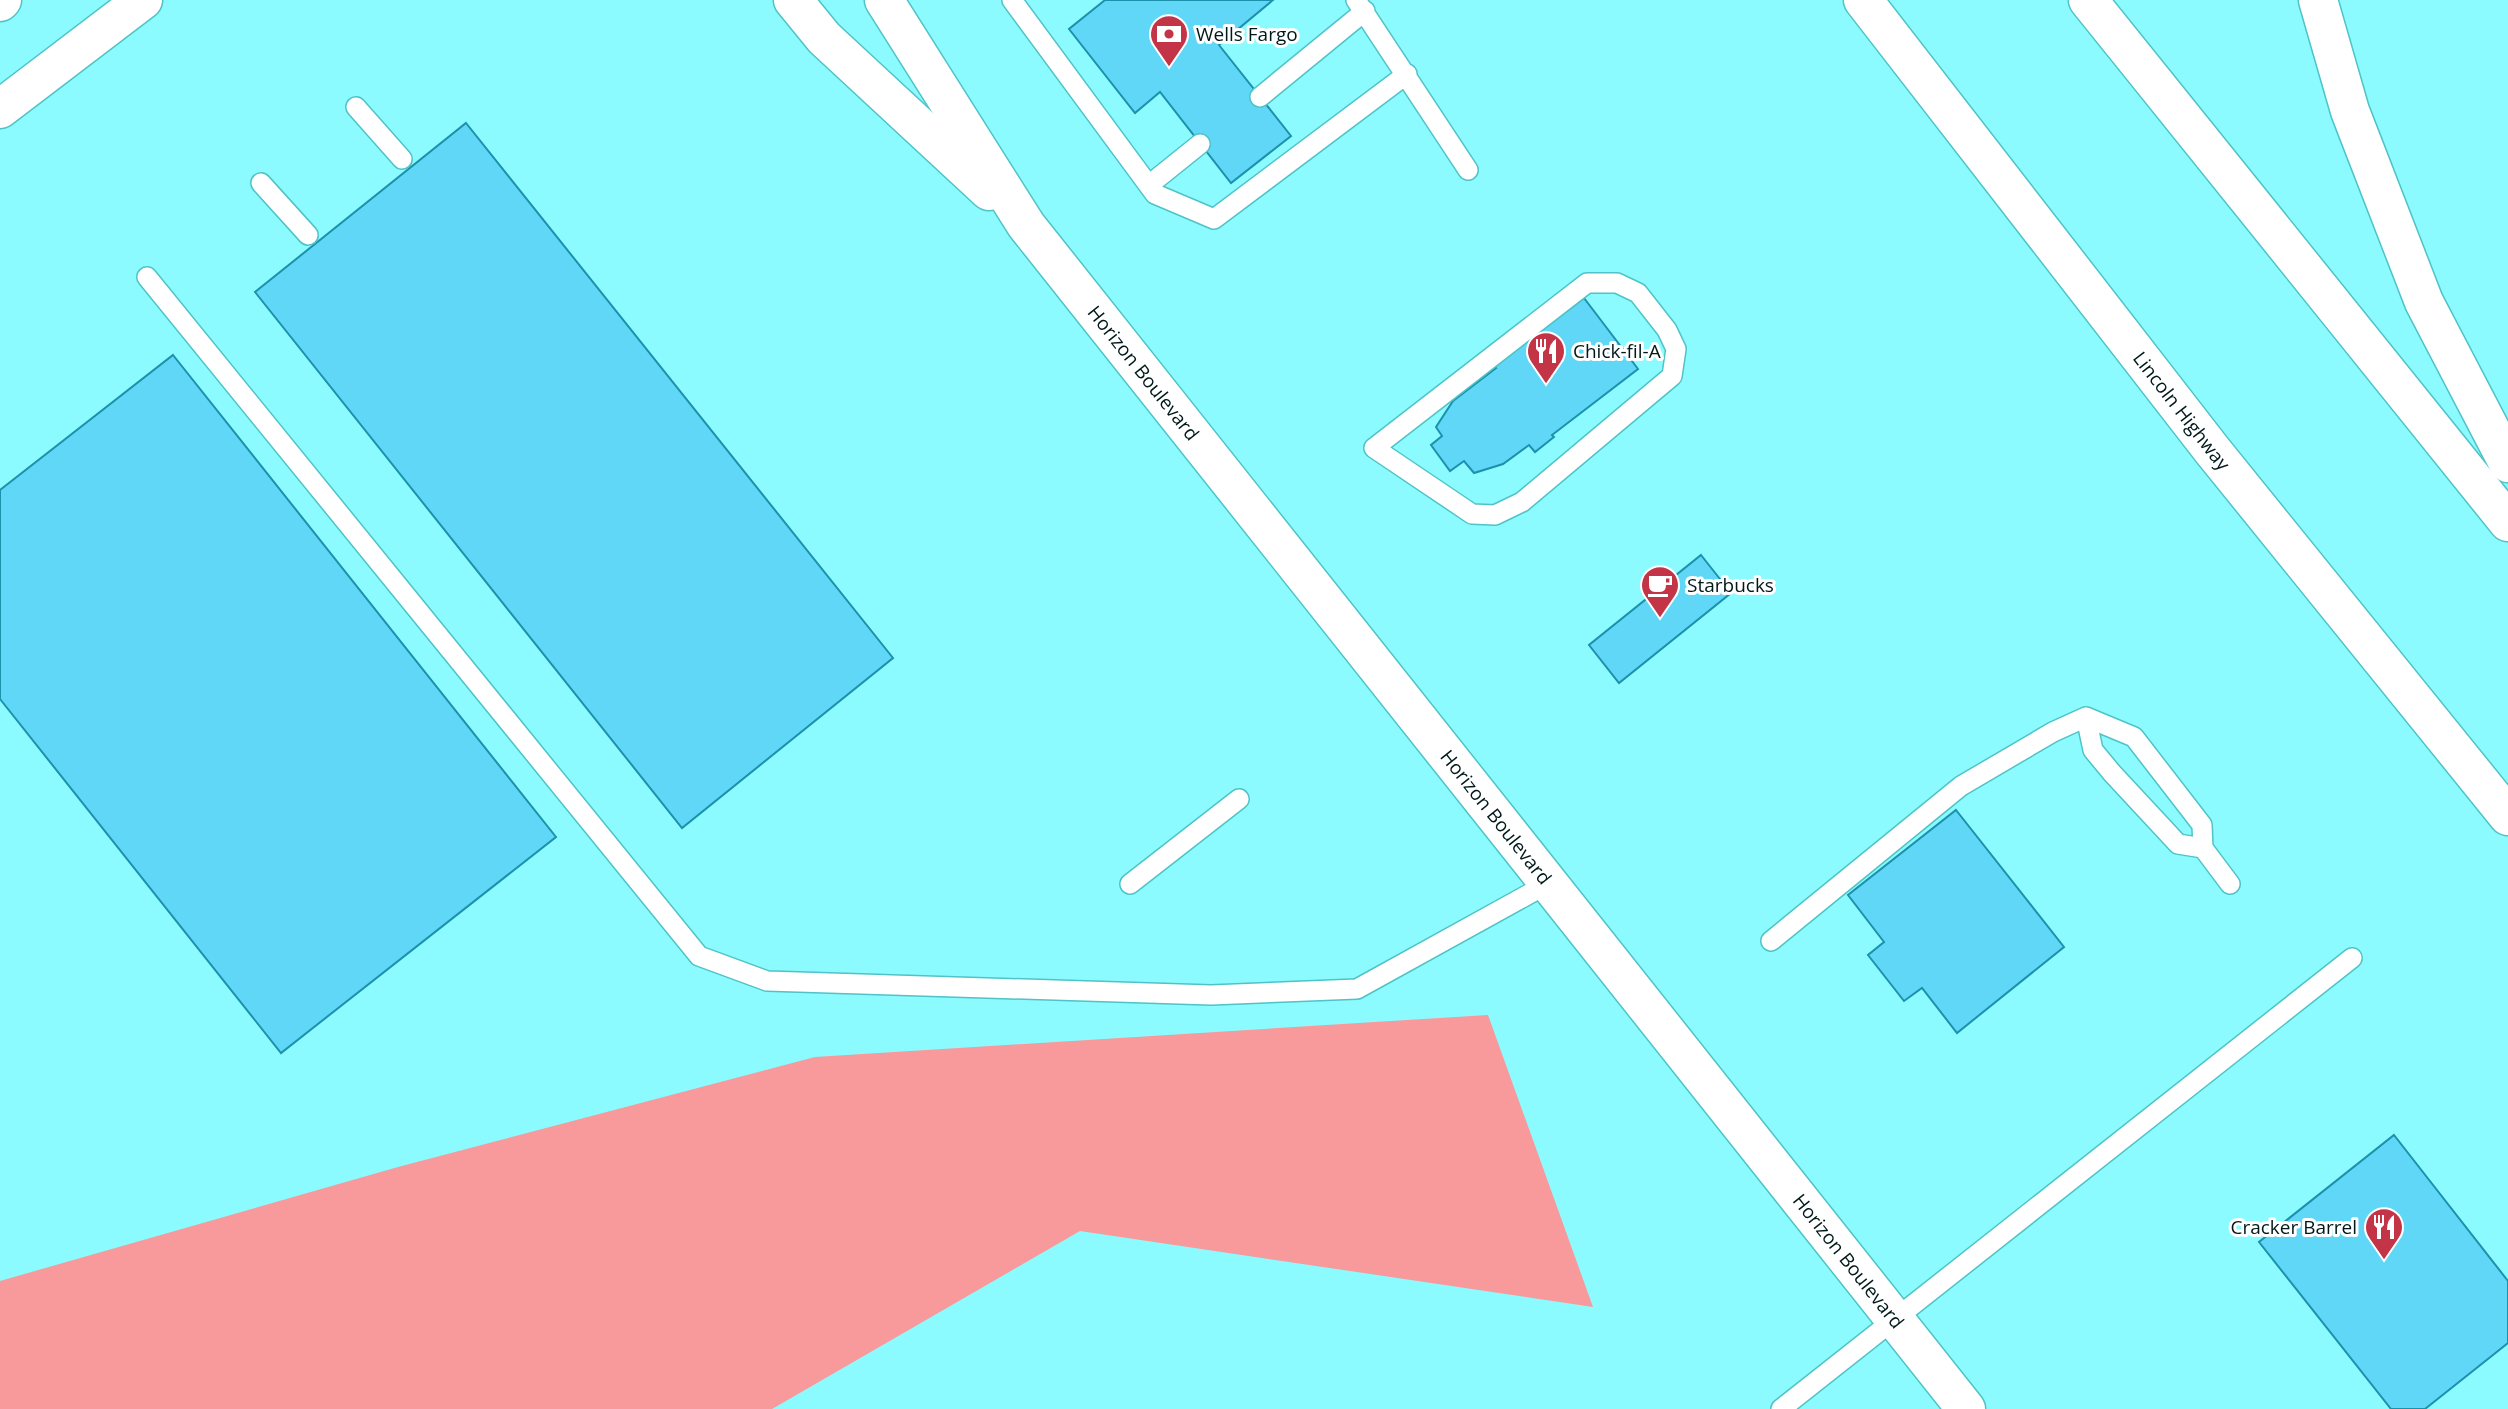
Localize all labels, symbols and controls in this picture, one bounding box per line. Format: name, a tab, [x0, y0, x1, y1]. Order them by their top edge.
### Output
bank icon: Wells Fargo	[1148, 13, 1190, 68]
place label: Wells Fargo	[1196, 21, 1298, 47]
street label: Horizon Boulevard	[1082, 300, 1205, 446]
restaurant icon: Chick-fil-A	[1525, 330, 1567, 385]
place label: Chick-fil-A	[1573, 338, 1661, 364]
street label: Lincoln Highway	[2127, 346, 2237, 476]
cafe icon: Starbucks	[1639, 564, 1681, 619]
place label: Starbucks	[1687, 572, 1774, 598]
street label: Horizon Boulevard	[1434, 744, 1558, 890]
street label: Horizon Boulevard	[1787, 1188, 1910, 1334]
restaurant icon: Cracker Barrel	[2363, 1206, 2405, 1261]
place label: Cracker Barrel	[2230, 1214, 2357, 1240]

